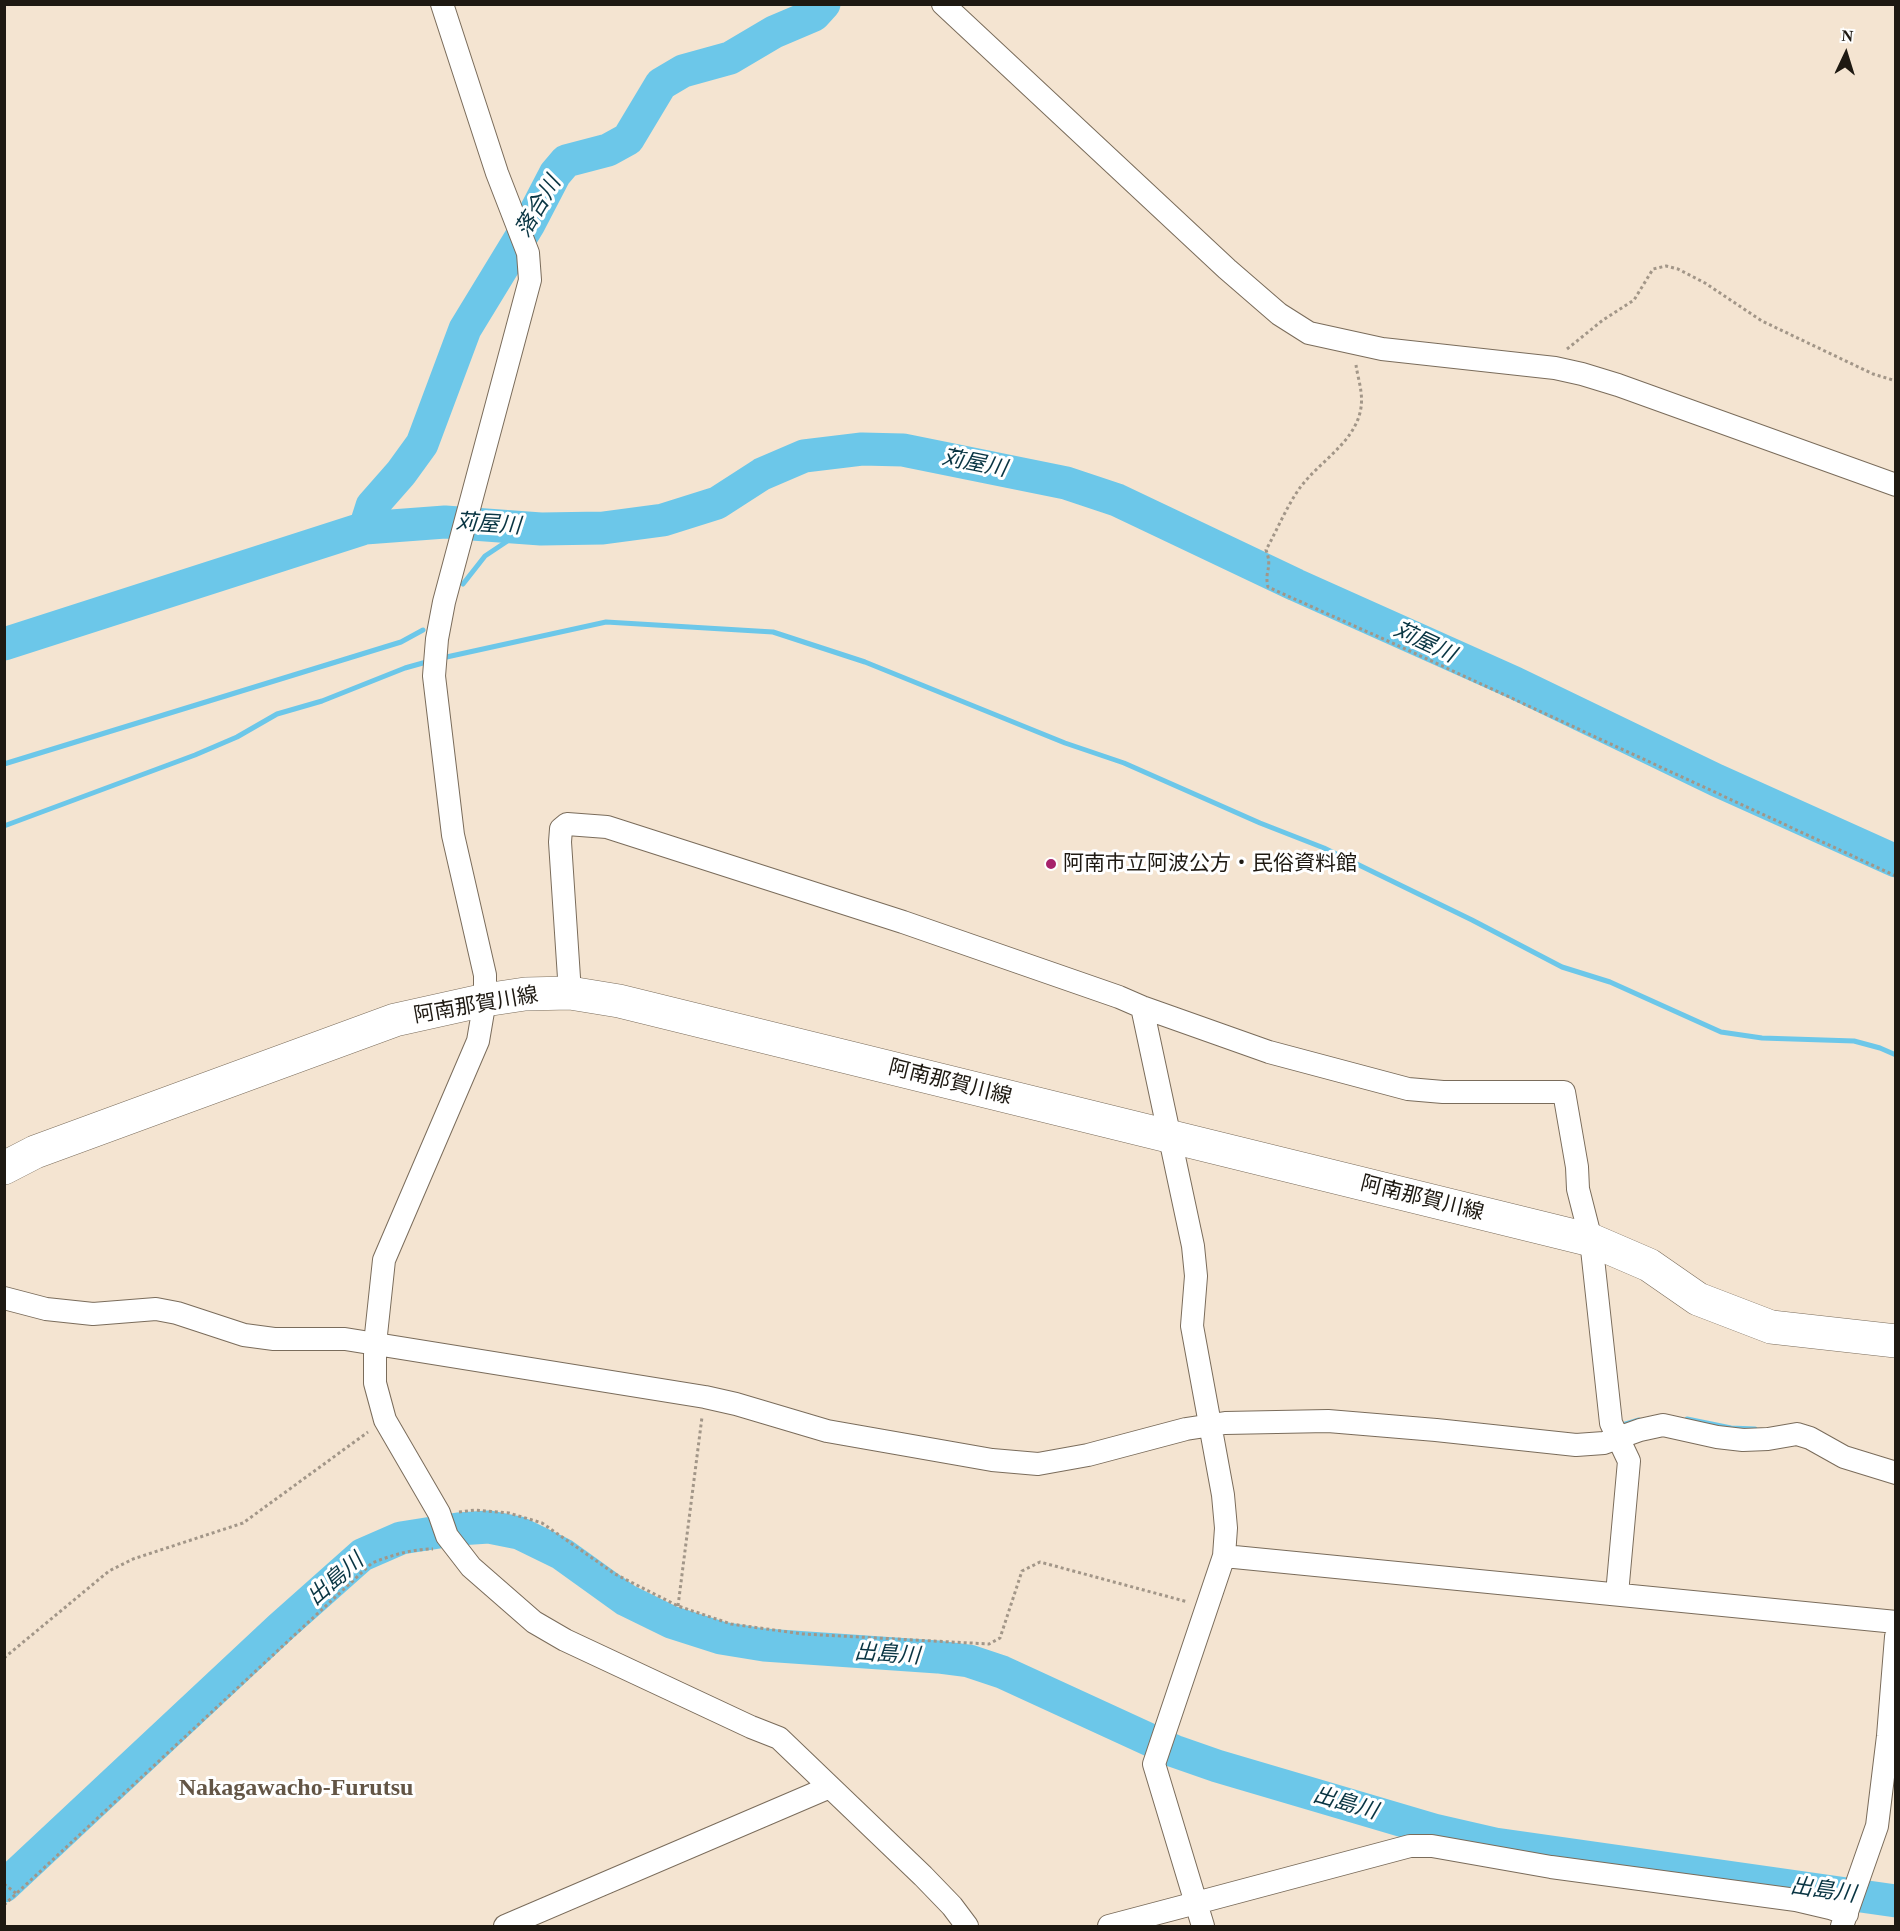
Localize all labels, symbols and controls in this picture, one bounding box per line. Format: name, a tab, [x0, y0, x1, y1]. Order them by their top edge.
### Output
north arrow	[1816, 24, 1876, 84]
text: N	[1841, 27, 1854, 44]
water label: 落合川	[511, 172, 567, 242]
water label: 苅屋川	[939, 445, 1009, 483]
water label: 苅屋川	[454, 510, 522, 540]
water label: 苅屋川	[1389, 617, 1459, 669]
place label: 阿南市立阿波公方・民俗資料館	[1063, 851, 1357, 877]
marker: 阿南市立阿波公方・民俗資料館	[1044, 857, 1058, 871]
street label: 阿南那賀川線	[412, 983, 540, 1029]
street label: 阿南那賀川線	[886, 1056, 1014, 1110]
street label: 阿南那賀川線	[1358, 1172, 1486, 1226]
water label: 出島川	[302, 1548, 370, 1612]
water label: 出島川	[853, 1640, 921, 1670]
district label: Nakagawacho-Furutsu	[179, 1775, 413, 1803]
water label: 出島川	[1310, 1782, 1380, 1826]
water label: 出島川	[1788, 1873, 1858, 1909]

